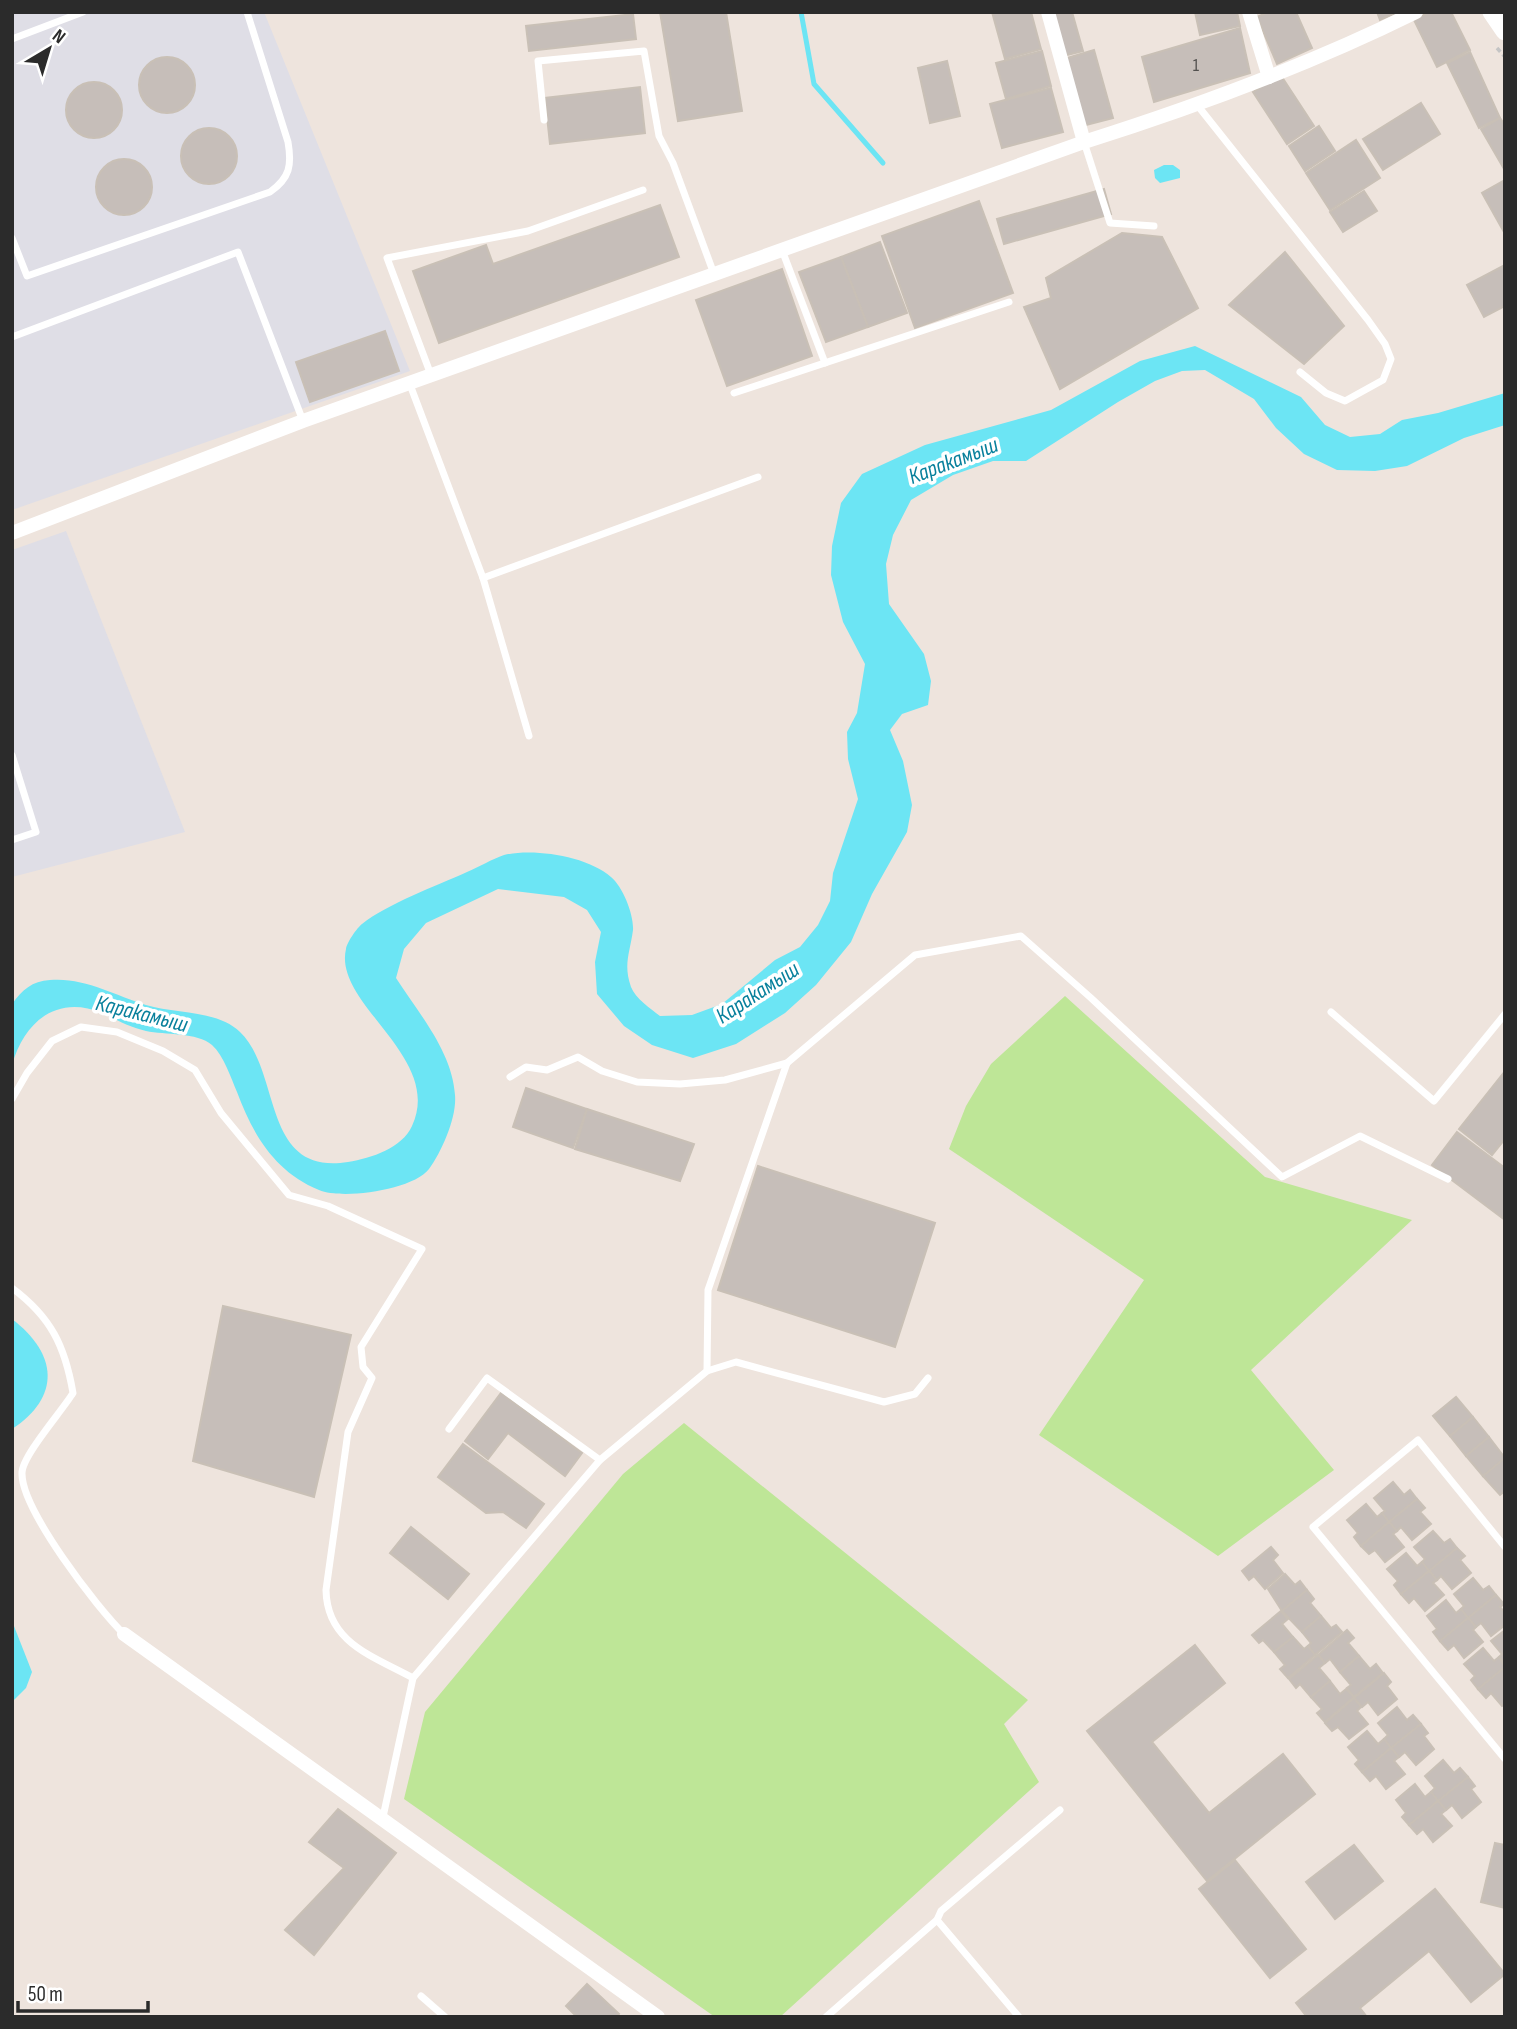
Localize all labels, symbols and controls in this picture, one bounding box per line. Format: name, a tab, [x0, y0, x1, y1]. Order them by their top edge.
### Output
north arrow	[14, 14, 84, 84]
text: N	[47, 25, 70, 49]
house number: 1	[1193, 55, 1200, 76]
water label: Каракамыш	[905, 431, 1003, 491]
water label: Каракамыш	[711, 955, 805, 1030]
water label: Каракамыш	[93, 989, 191, 1039]
scale bar	[18, 1969, 147, 2013]
text: 50 m	[28, 1982, 63, 2007]

